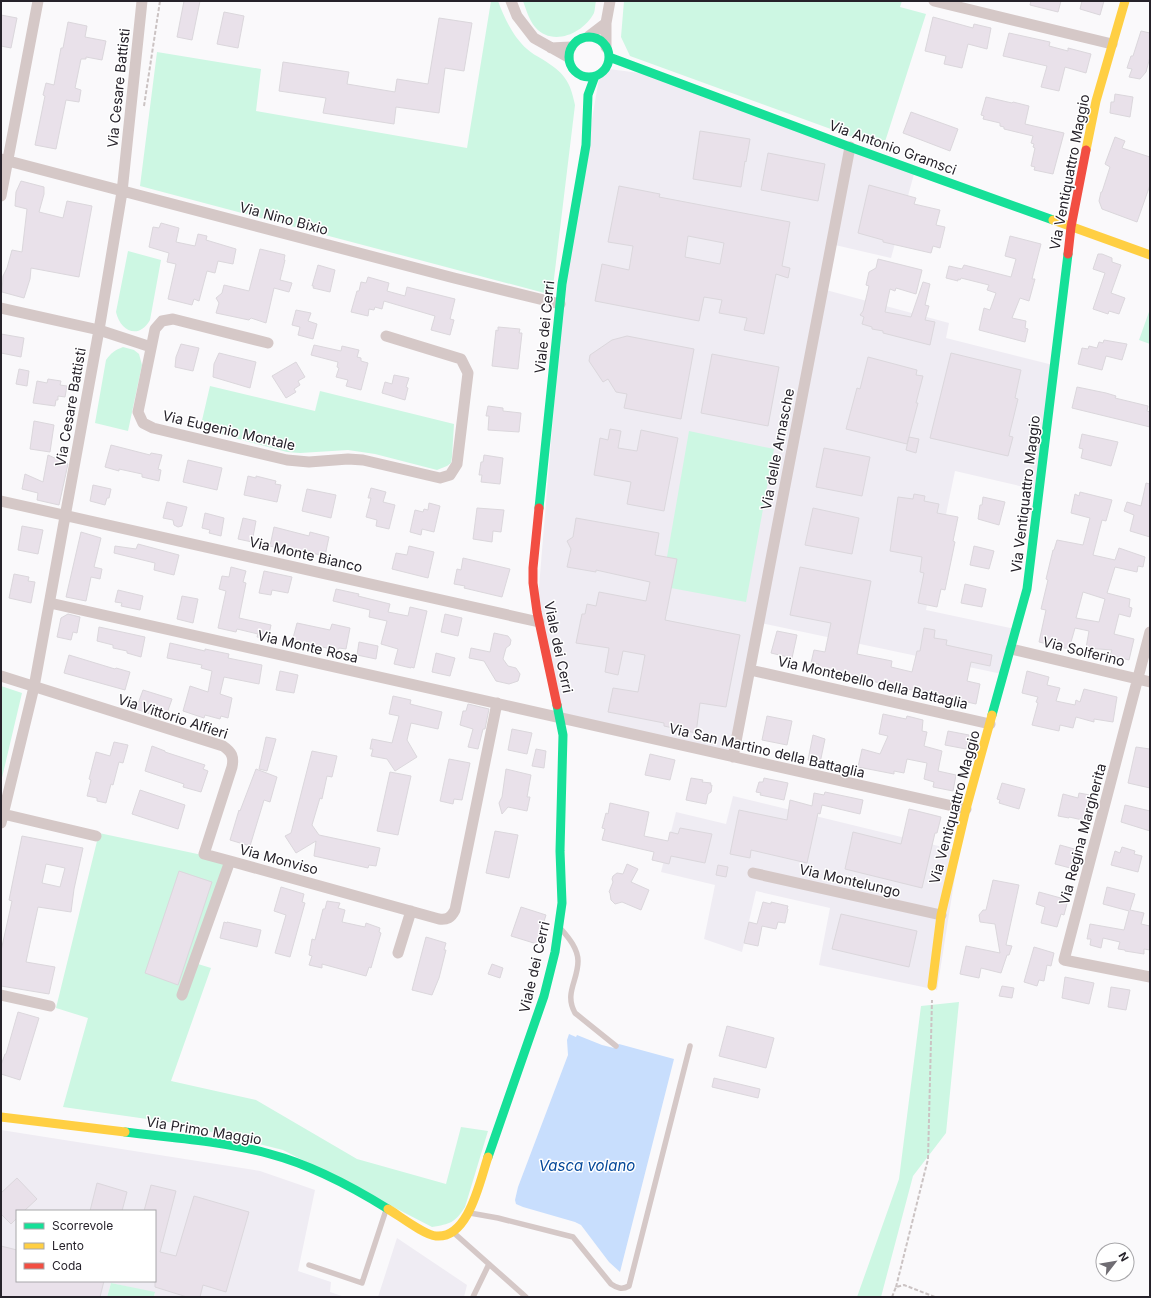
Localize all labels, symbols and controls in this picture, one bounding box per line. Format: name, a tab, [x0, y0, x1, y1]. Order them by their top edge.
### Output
street label: Via Cesare Battisti	[103, 27, 133, 149]
street label: Via Ventiquattro Maggio	[1046, 93, 1092, 251]
street label: Via Antonio Gramsci	[827, 116, 959, 178]
street label: Via Nino Bixio	[238, 198, 330, 238]
street label: Viale dei Cerri	[531, 280, 557, 374]
street label: Via Cesare Battisti	[51, 346, 89, 468]
street label: Via delle Arnasche	[757, 387, 797, 511]
street label: Via Eugenio Montale	[161, 406, 297, 454]
street label: Via Ventiquattro Maggio	[1007, 414, 1043, 574]
street label: Via Monte Bianco	[248, 533, 364, 575]
street label: Viale dei Cerri	[541, 600, 577, 694]
street label: Via Monte Rosa	[256, 626, 360, 666]
street label: Via Solferino	[1041, 633, 1127, 669]
street label: Via Montebello della Battaglia	[776, 652, 970, 712]
street label: Via Vittorio Alfieri	[116, 690, 230, 742]
street label: Via San Martino della Battaglia	[667, 719, 867, 781]
street label: Via Ventiquattro Maggio	[925, 728, 983, 886]
street label: Via Regina Margherita	[1055, 761, 1109, 907]
street label: Via Monviso	[238, 840, 320, 878]
street label: Via Montelungo	[798, 860, 902, 900]
street label: Viale dei Cerri	[515, 920, 553, 1014]
street label: Via Primo Maggio	[145, 1112, 263, 1148]
water label: Vasca volano	[539, 1156, 635, 1175]
legend	[16, 1210, 156, 1282]
text: Scorrevole	[52, 1218, 113, 1233]
text: Lento	[52, 1238, 84, 1253]
north arrow	[1095, 1242, 1135, 1282]
text: N	[1115, 1250, 1132, 1264]
text: Coda	[52, 1258, 82, 1273]

